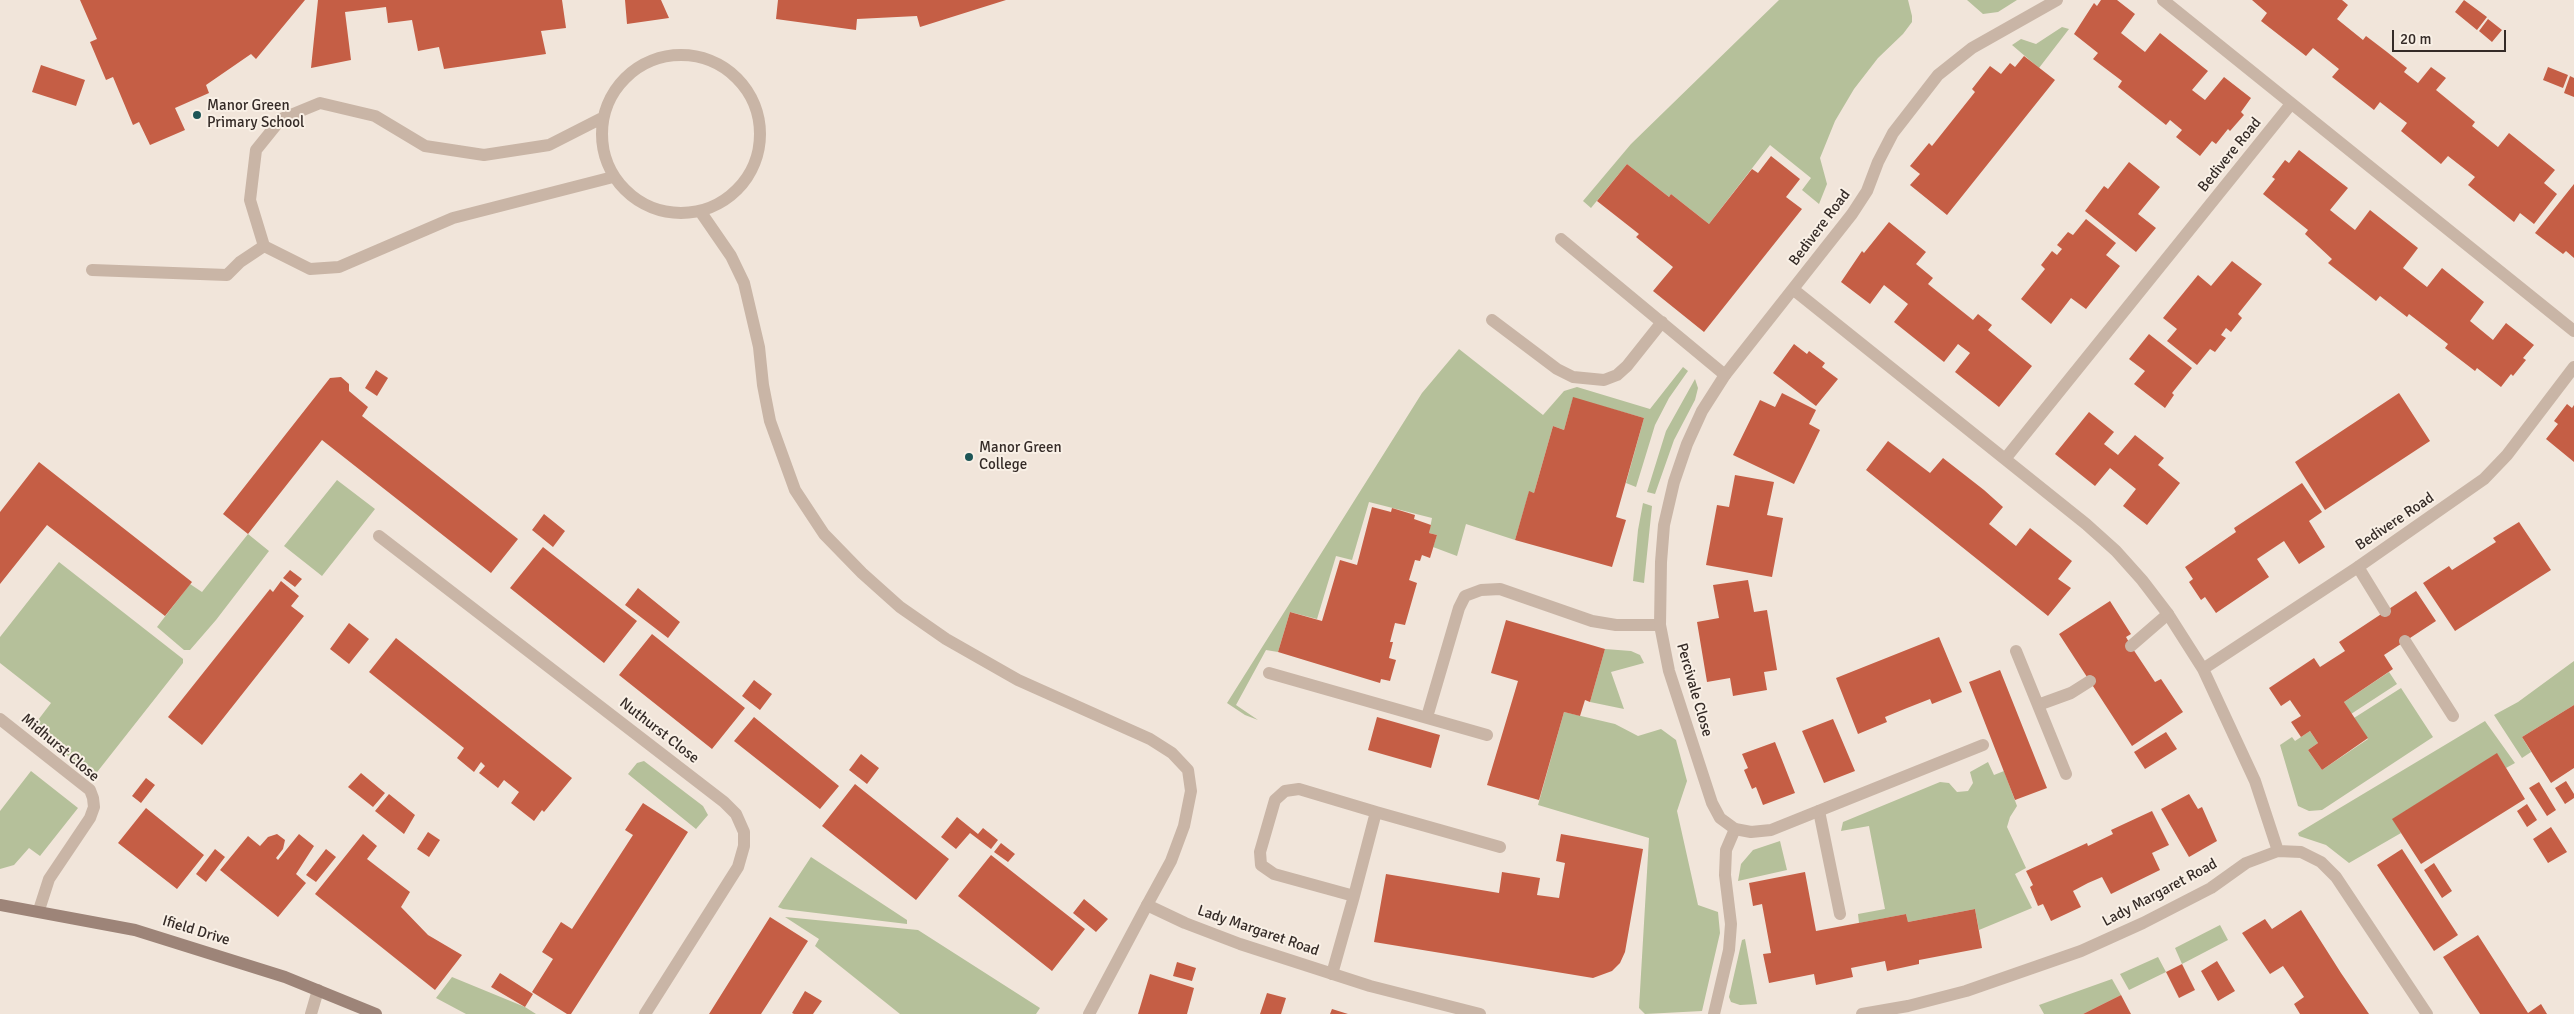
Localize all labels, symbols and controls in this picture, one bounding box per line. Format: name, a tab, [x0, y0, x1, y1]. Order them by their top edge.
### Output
scale bar	[2394, 20, 2508, 52]
text: 20 m	[2400, 30, 2431, 48]
place label: Manor Green Primary School	[207, 97, 304, 132]
marker: Manor Green Primary School	[191, 109, 203, 121]
street label: Bedivere Road	[2194, 114, 2266, 196]
street label: Bedivere Road	[1786, 186, 1854, 270]
place label: Manor Green College	[979, 439, 1062, 474]
marker: Manor Green College	[963, 451, 975, 463]
street label: Bedivere Road	[2352, 489, 2438, 555]
street label: Percivale Close	[1672, 641, 1716, 739]
street label: Nuthurst Close	[616, 694, 702, 768]
street label: Midhurst Close	[17, 710, 103, 786]
street label: Lady Margaret Road	[2099, 855, 2221, 931]
street label: Lady Margaret Road	[1195, 902, 1321, 960]
street label: Ifield Drive	[160, 912, 232, 950]

